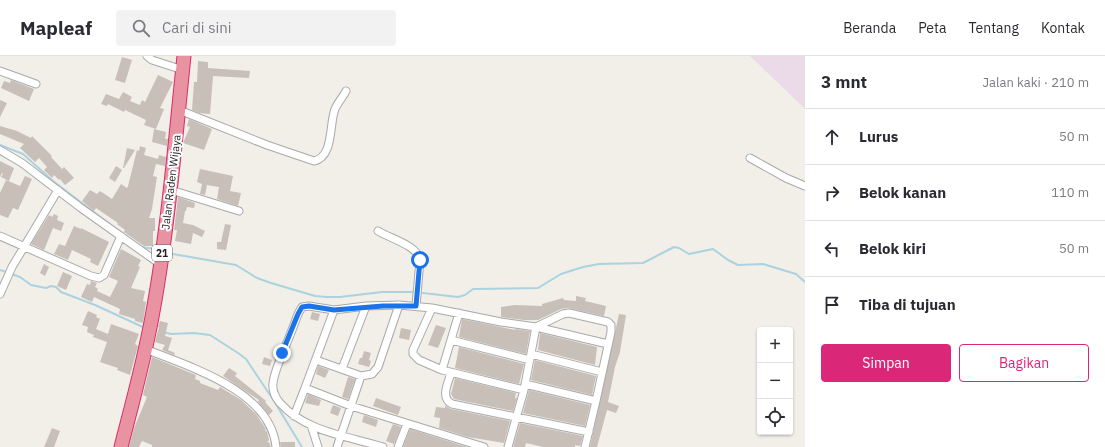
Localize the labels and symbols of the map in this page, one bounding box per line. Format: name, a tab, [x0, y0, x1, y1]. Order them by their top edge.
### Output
street label: Jalan Raden Wijaya	[158, 134, 184, 230]
road number: 21	[152, 245, 172, 261]
route start	[411, 251, 429, 269]
route end	[273, 344, 291, 362]

